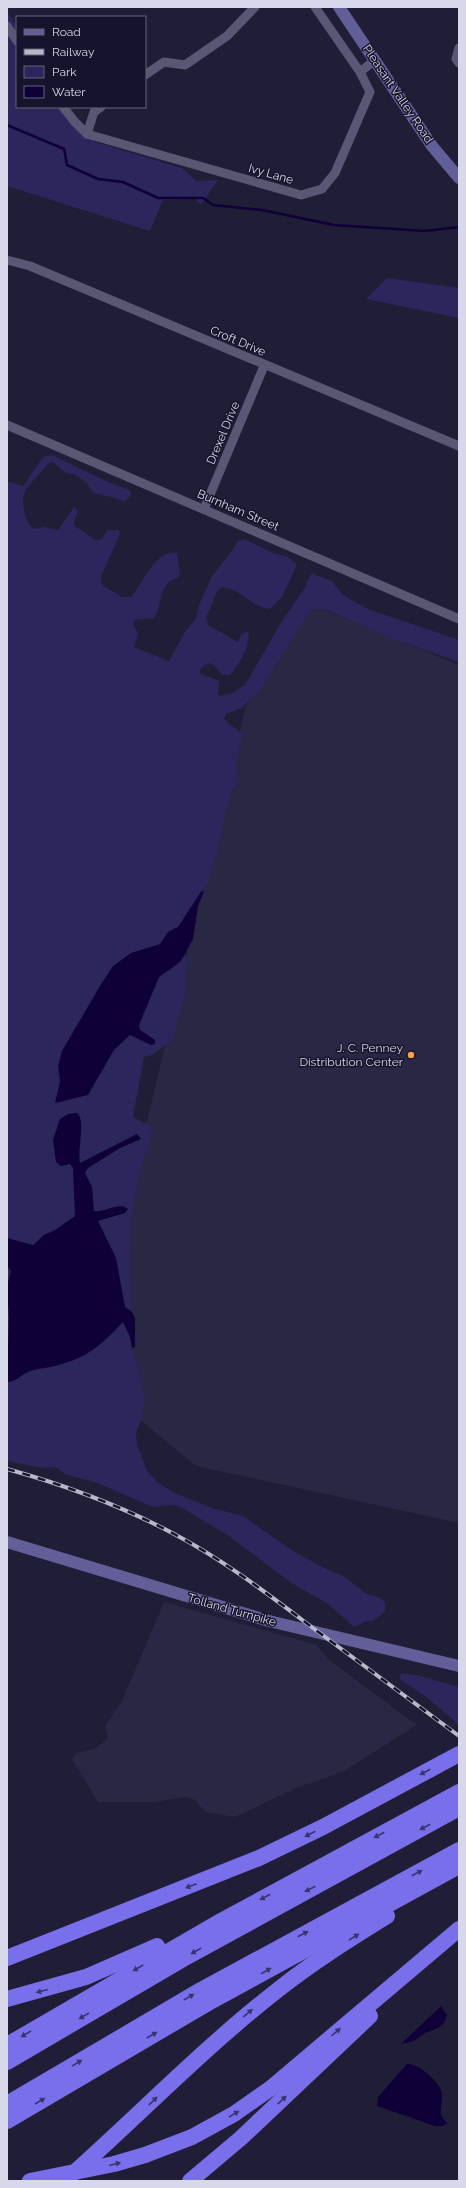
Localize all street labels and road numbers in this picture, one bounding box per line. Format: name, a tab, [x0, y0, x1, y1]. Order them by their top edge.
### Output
street label: Pleasant Valley Road	[360, 42, 436, 146]
street label: Ivy Lane	[247, 161, 295, 187]
street label: Croft Drive	[208, 323, 268, 359]
street label: Drexel Drive	[204, 400, 242, 466]
street label: Burnham Street	[195, 487, 281, 533]
street label: Tolland Turnpike	[186, 1591, 278, 1629]

